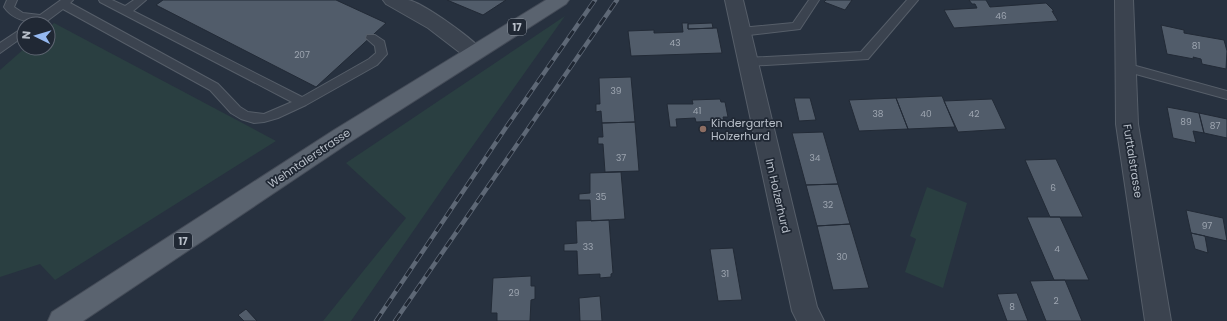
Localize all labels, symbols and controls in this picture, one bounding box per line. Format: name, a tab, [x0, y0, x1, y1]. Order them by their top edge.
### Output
house number: 46	[995, 10, 1007, 22]
north arrow	[16, 16, 56, 56]
road number: 17	[508, 19, 526, 35]
text: N	[18, 30, 34, 40]
house number: 43	[670, 37, 680, 49]
house number: 81	[1192, 40, 1200, 52]
house number: 207	[294, 49, 310, 61]
house number: 39	[611, 85, 622, 97]
house number: 41	[693, 105, 701, 117]
house number: 38	[873, 108, 884, 120]
house number: 40	[920, 108, 932, 120]
house number: 42	[969, 108, 979, 120]
place label: Kindergarten Holzerhurd	[711, 115, 783, 144]
house number: 89	[1180, 116, 1192, 128]
house number: 87	[1210, 120, 1220, 132]
street label: Furttalstrasse	[1119, 123, 1147, 199]
street label: Wehntalerstrasse	[265, 124, 354, 192]
marker: Kindergarten Holzerhurd	[698, 124, 708, 134]
house number: 37	[616, 152, 626, 164]
house number: 34	[810, 152, 821, 164]
street label: Im Holzerhurd	[762, 157, 794, 235]
house number: 6	[1050, 182, 1056, 194]
house number: 35	[596, 191, 607, 203]
house number: 32	[823, 199, 833, 211]
house number: 97	[1202, 220, 1212, 232]
road number: 17	[174, 233, 192, 249]
house number: 33	[583, 241, 593, 253]
house number: 4	[1054, 243, 1060, 255]
house number: 30	[837, 251, 848, 263]
house number: 31	[721, 268, 729, 280]
house number: 29	[509, 287, 520, 299]
house number: 2	[1053, 295, 1059, 307]
house number: 8	[1009, 301, 1015, 313]

